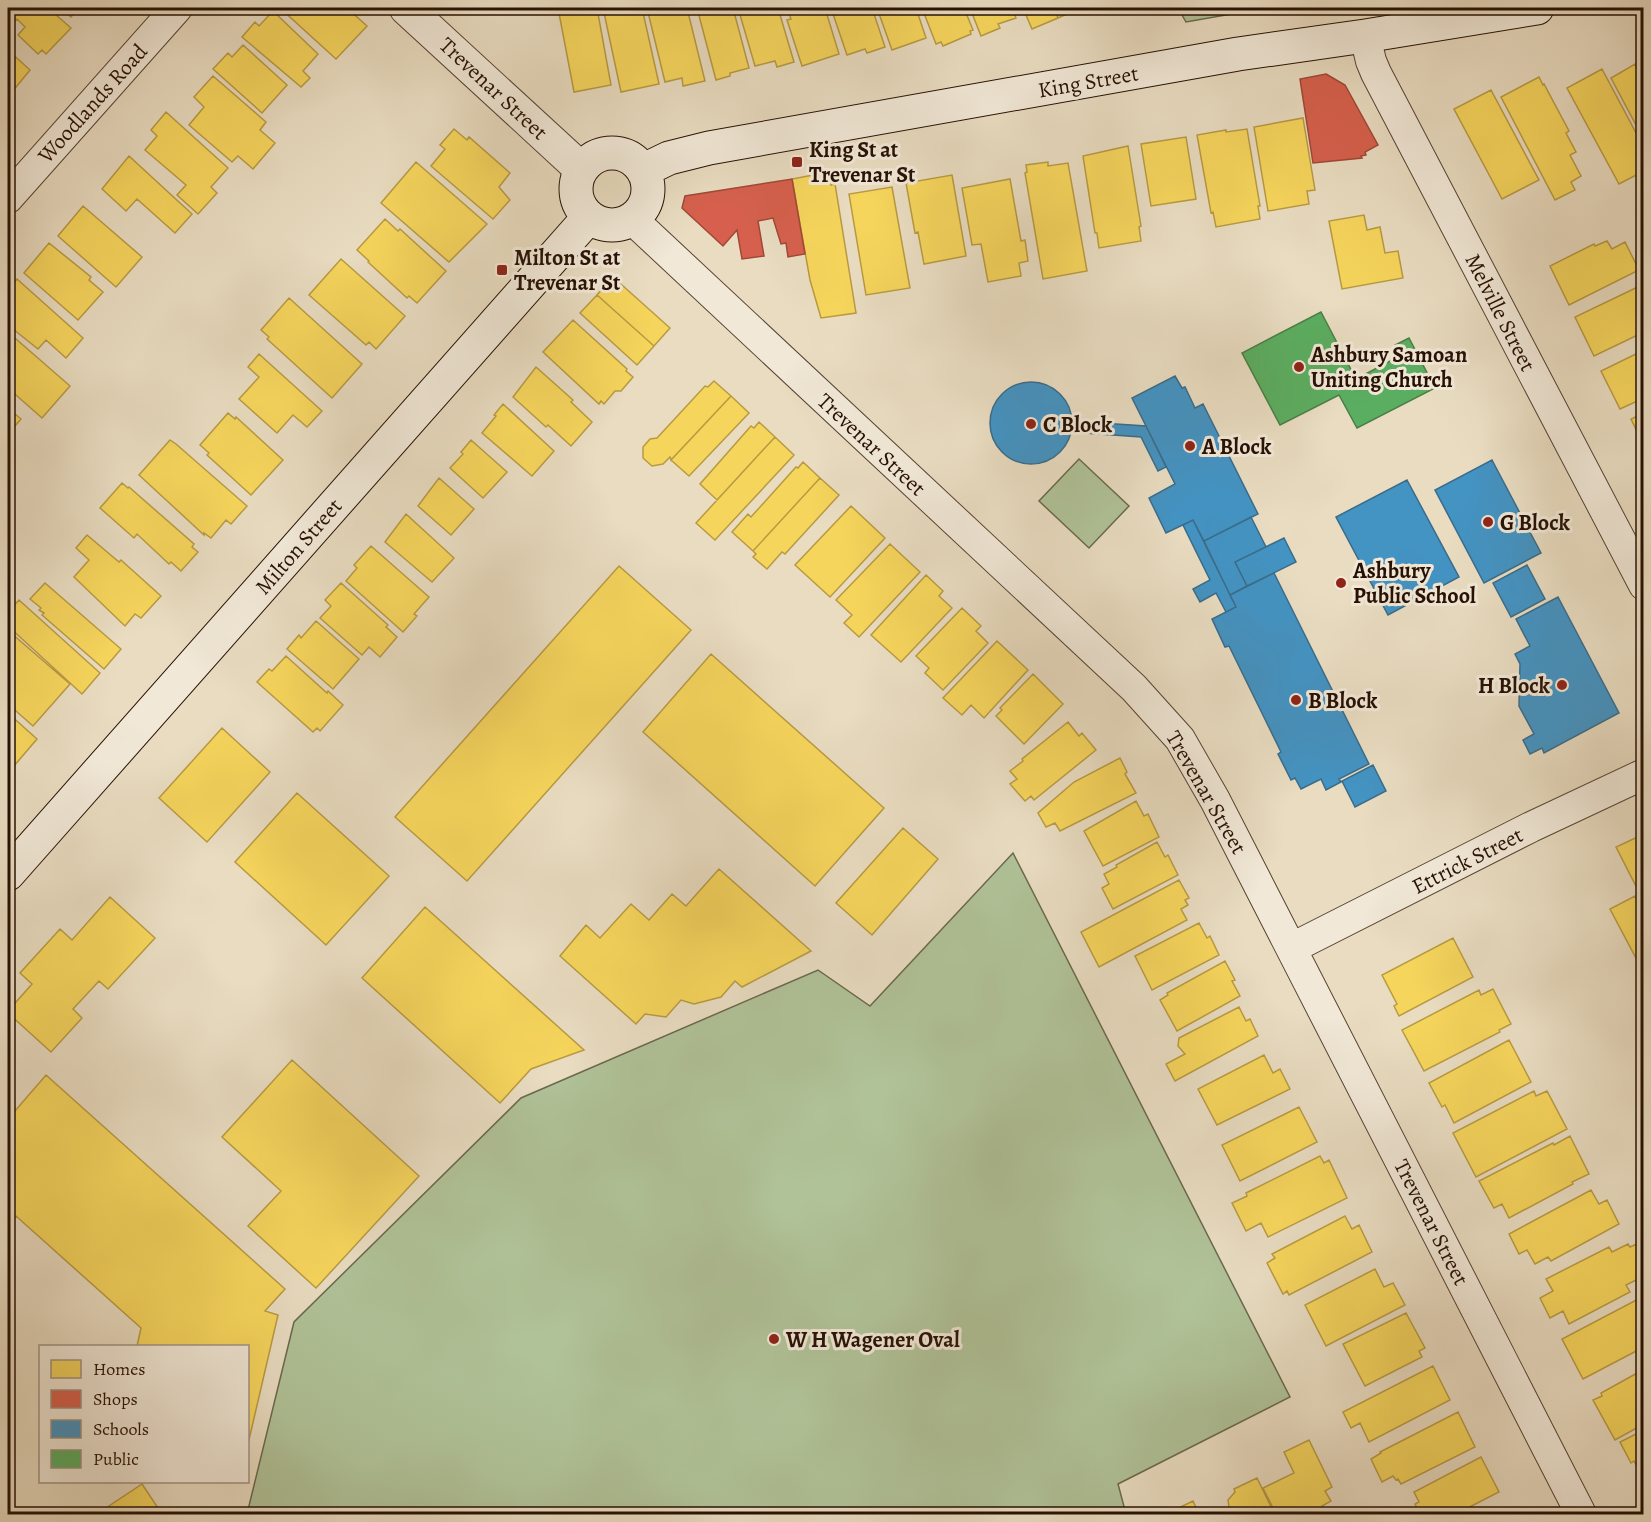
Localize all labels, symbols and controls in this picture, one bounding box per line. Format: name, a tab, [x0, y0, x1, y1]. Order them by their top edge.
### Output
street label: Trevenar Street	[433, 31, 554, 147]
street label: Woodlands Road	[30, 37, 155, 171]
street label: King Street	[1036, 58, 1141, 106]
place label: King St at Trevenar St	[809, 135, 916, 190]
marker: King St at Trevenar St	[790, 155, 804, 169]
place label: Milton St at Trevenar St	[514, 243, 621, 298]
street label: Melville Street	[1458, 248, 1543, 376]
marker: Milton St at Trevenar St	[495, 263, 509, 277]
place label: Ashbury Samoan Uniting Church	[1310, 340, 1467, 395]
marker: Ashbury Samoan Uniting Church	[1292, 360, 1306, 374]
street label: Trevenar Street	[811, 387, 932, 503]
place label: C Block	[1043, 410, 1113, 440]
marker: C Block	[1024, 417, 1038, 431]
place label: A Block	[1201, 432, 1272, 462]
marker: A Block	[1183, 439, 1197, 453]
street label: Milton Street	[248, 492, 349, 601]
place label: G Block	[1500, 508, 1571, 538]
marker: G Block	[1481, 515, 1495, 529]
place label: Ashbury Public School	[1352, 556, 1476, 611]
marker: Ashbury Public School	[1334, 576, 1348, 590]
place label: H Block	[1478, 671, 1551, 701]
marker: H Block	[1555, 678, 1569, 692]
place label: B Block	[1308, 686, 1378, 716]
marker: B Block	[1289, 693, 1303, 707]
street label: Trevenar Street	[1159, 725, 1254, 860]
street label: Ettrick Street	[1407, 820, 1528, 902]
street label: Trevenar Street	[1386, 1154, 1476, 1291]
place label: W H Wagener Oval	[785, 1325, 960, 1355]
marker: W H Wagener Oval	[767, 1332, 781, 1346]
legend	[39, 1345, 249, 1483]
text: Homes	[93, 1357, 145, 1381]
text: Shops	[93, 1387, 138, 1411]
text: Schools	[93, 1417, 149, 1441]
text: Public	[93, 1447, 139, 1471]

